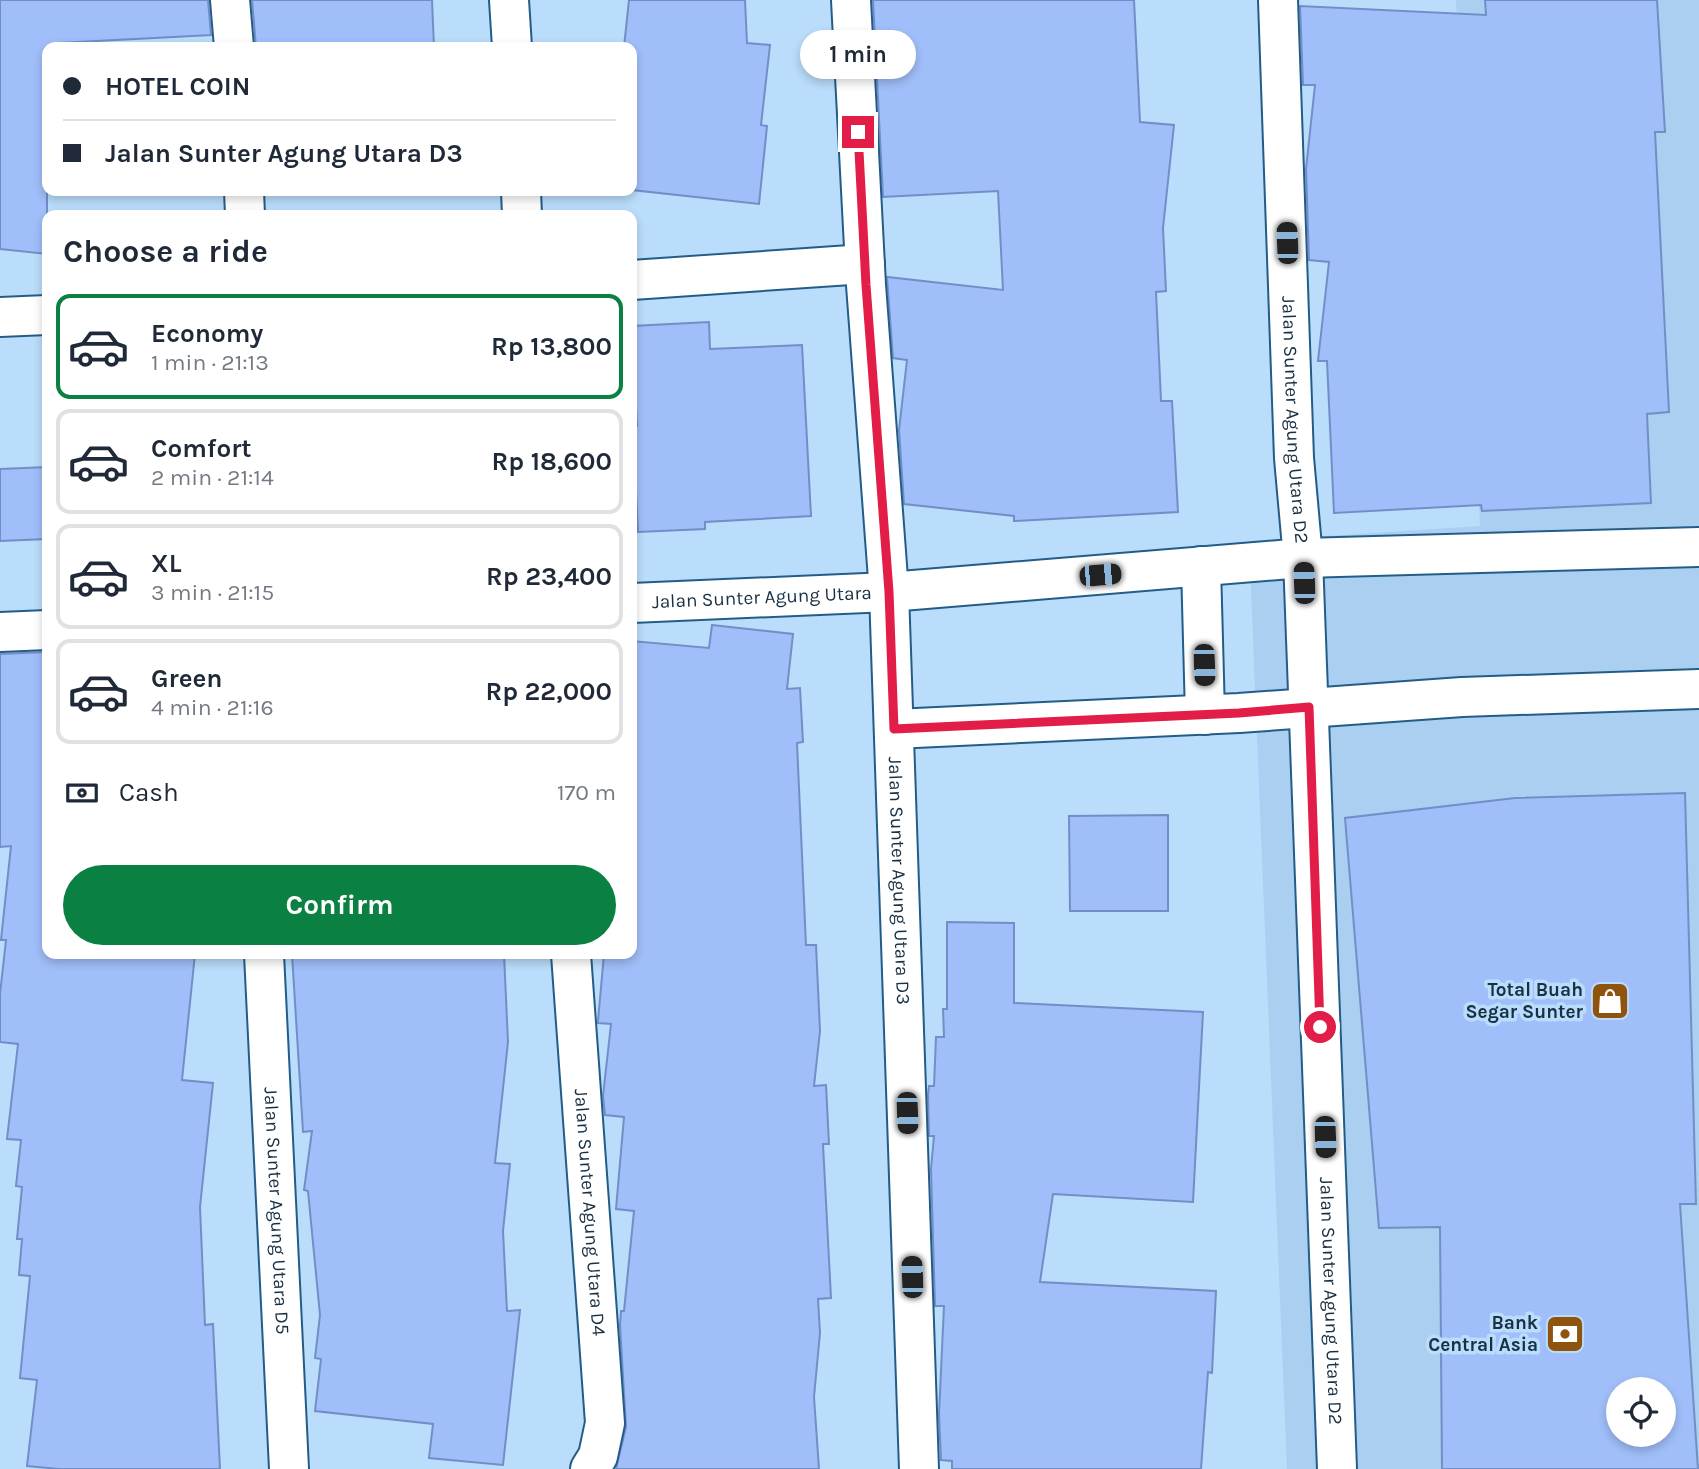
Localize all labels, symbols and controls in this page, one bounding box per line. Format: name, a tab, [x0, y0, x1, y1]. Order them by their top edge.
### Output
callout: 1 min	[800, 31, 916, 80]
text: 1 min	[829, 41, 887, 68]
text: HOTEL COIN	[105, 71, 250, 102]
route end	[842, 116, 874, 148]
text: Jalan Sunter Agung Utara D3	[105, 138, 463, 169]
car	[1276, 222, 1299, 264]
text: Choose a ride	[63, 233, 268, 270]
street label: Jalan Sunter Agung Utara D2	[1277, 295, 1313, 544]
icon: car	[67, 315, 130, 378]
text: Economy	[151, 318, 263, 349]
text: Rp 13,800	[491, 331, 612, 362]
text: 1 min · 21:13	[151, 349, 269, 376]
icon: car	[67, 430, 130, 493]
text: Comfort	[151, 433, 252, 464]
text: Rp 18,600	[492, 446, 612, 477]
text: 2 min · 21:14	[151, 464, 274, 491]
icon: car	[67, 545, 130, 608]
text: XL	[151, 548, 182, 579]
text: Rp 23,400	[486, 561, 612, 592]
car	[1293, 562, 1316, 604]
car	[1079, 563, 1122, 587]
text: 3 min · 21:15	[151, 579, 274, 606]
street label: Jalan Sunter Agung Utara	[652, 582, 872, 613]
car	[1193, 644, 1216, 686]
icon: car	[67, 660, 130, 723]
text: Green	[151, 663, 223, 694]
text: Rp 22,000	[485, 676, 612, 707]
text: 4 min · 21:16	[151, 694, 274, 721]
street label: Jalan Sunter Agung Utara D3	[884, 756, 914, 1005]
icon: cash	[63, 774, 101, 812]
text: Cash	[119, 777, 179, 808]
text: 170 m	[557, 779, 616, 806]
button: Confirm	[63, 865, 616, 945]
place label: Total Buah Segar Sunter	[1465, 979, 1584, 1023]
shop icon: Total Buah Segar Sunter	[1589, 980, 1631, 1022]
route start	[1304, 1011, 1336, 1043]
street label: Jalan Sunter Agung Utara D5	[259, 1086, 293, 1335]
street label: Jalan Sunter Agung Utara D4	[570, 1088, 610, 1337]
car	[896, 1092, 919, 1134]
car	[1314, 1116, 1337, 1158]
street label: Jalan Sunter Agung Utara D2	[1315, 1176, 1346, 1425]
car	[901, 1256, 924, 1298]
place label: Bank Central Asia	[1428, 1312, 1538, 1356]
bank icon: Bank Central Asia	[1544, 1313, 1586, 1355]
map controls	[1606, 1377, 1676, 1447]
button: locate	[1606, 1377, 1676, 1447]

